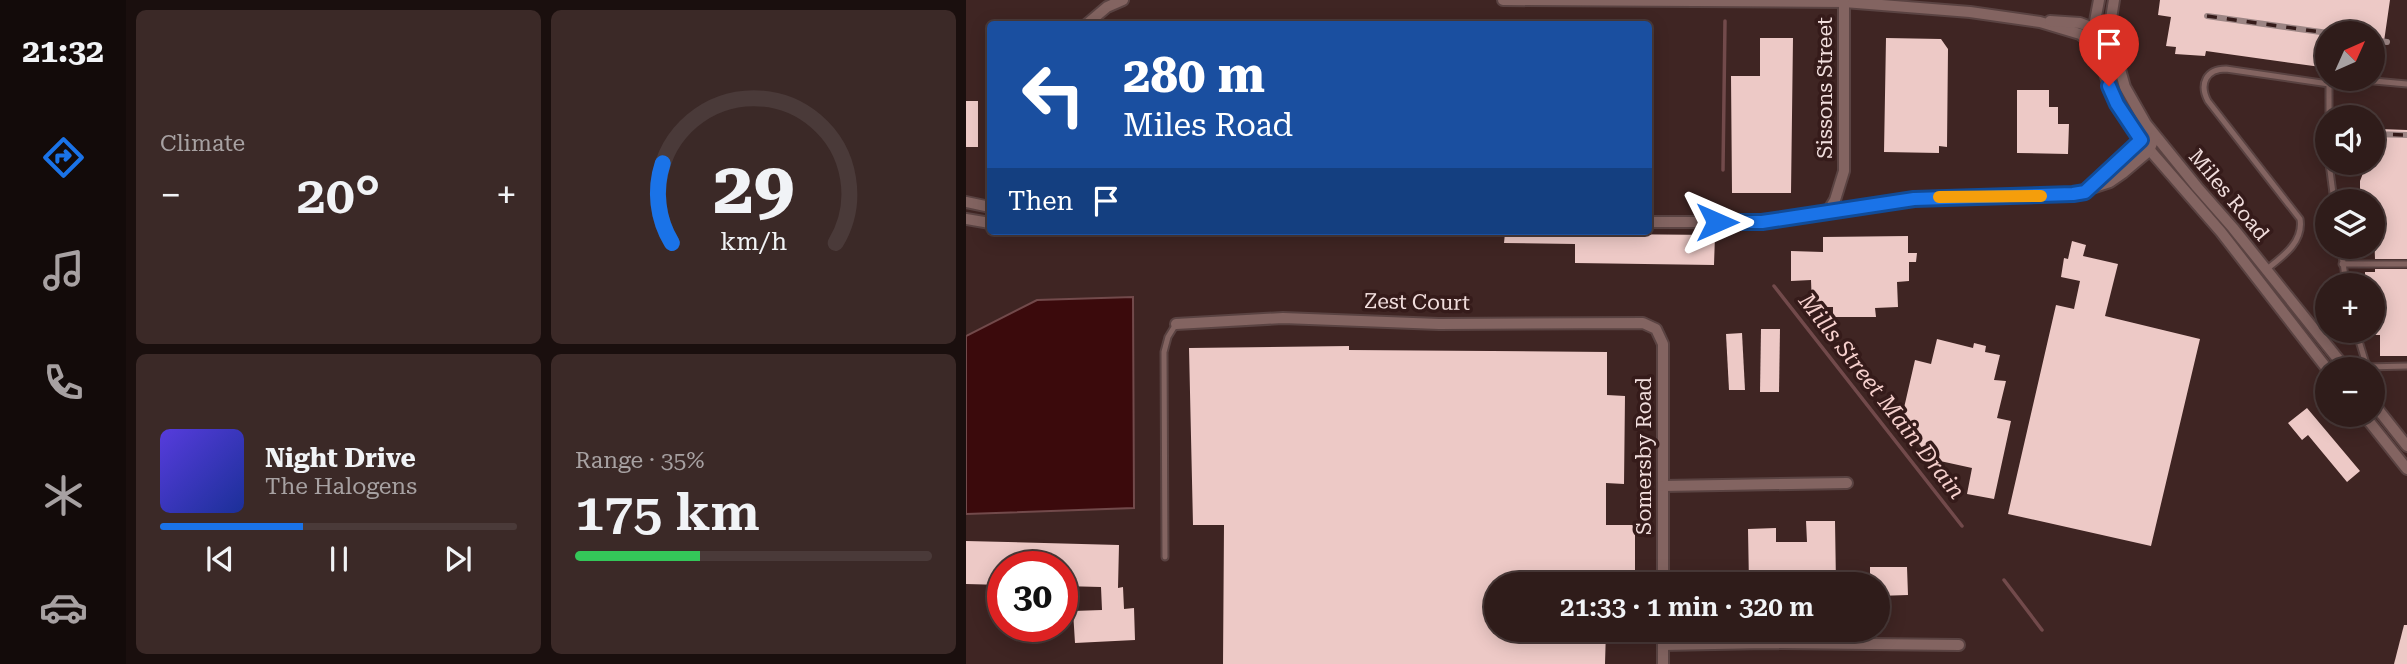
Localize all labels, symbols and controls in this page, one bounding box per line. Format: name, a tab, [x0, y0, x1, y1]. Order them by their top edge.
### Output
pin	[2079, 14, 2139, 86]
street label: Sissons Street	[1813, 17, 1837, 159]
north arrow	[2315, 21, 2385, 91]
map controls	[2315, 21, 2385, 427]
icon: arrive	[2090, 25, 2128, 63]
text: 21:32	[22, 32, 104, 70]
text: 280 m	[1123, 47, 1265, 104]
icon: left	[1008, 49, 1099, 140]
button: sound	[2315, 105, 2385, 175]
text: Miles Road	[1123, 106, 1293, 144]
text: Climate	[160, 130, 245, 157]
icon: directions	[39, 133, 88, 182]
street label: Miles Road	[2184, 145, 2274, 246]
text: 29	[713, 146, 794, 231]
text: 20°	[297, 165, 380, 226]
text: −	[160, 173, 181, 217]
text: +	[496, 173, 517, 217]
icon: arrive	[1087, 182, 1125, 220]
position arrow	[1680, 185, 1754, 259]
text: Then	[1008, 186, 1073, 216]
button: layers	[2315, 189, 2385, 259]
text: km/h	[720, 227, 787, 256]
icon: music	[39, 246, 88, 295]
button: +	[2315, 273, 2385, 343]
water label: Mills Street Main Drain	[1792, 287, 1970, 504]
street label: Zest Court	[1364, 289, 1470, 315]
button: −	[2315, 357, 2385, 427]
icon: phone	[39, 358, 88, 407]
street label: Somersby Road	[1632, 376, 1656, 535]
text: Night Drive	[265, 443, 416, 473]
text: Range · 35%	[575, 447, 704, 474]
icon: climate	[39, 471, 88, 520]
text: The Halogens	[265, 473, 417, 500]
text: 175 km	[575, 482, 760, 543]
icon: previous	[201, 540, 239, 578]
icon: pause	[320, 540, 358, 578]
icon: next	[439, 540, 477, 578]
speed limit sign: 30	[987, 551, 1078, 642]
icon: car	[39, 583, 88, 632]
text: 21:33 · 1 min · 320 m	[1560, 592, 1814, 622]

